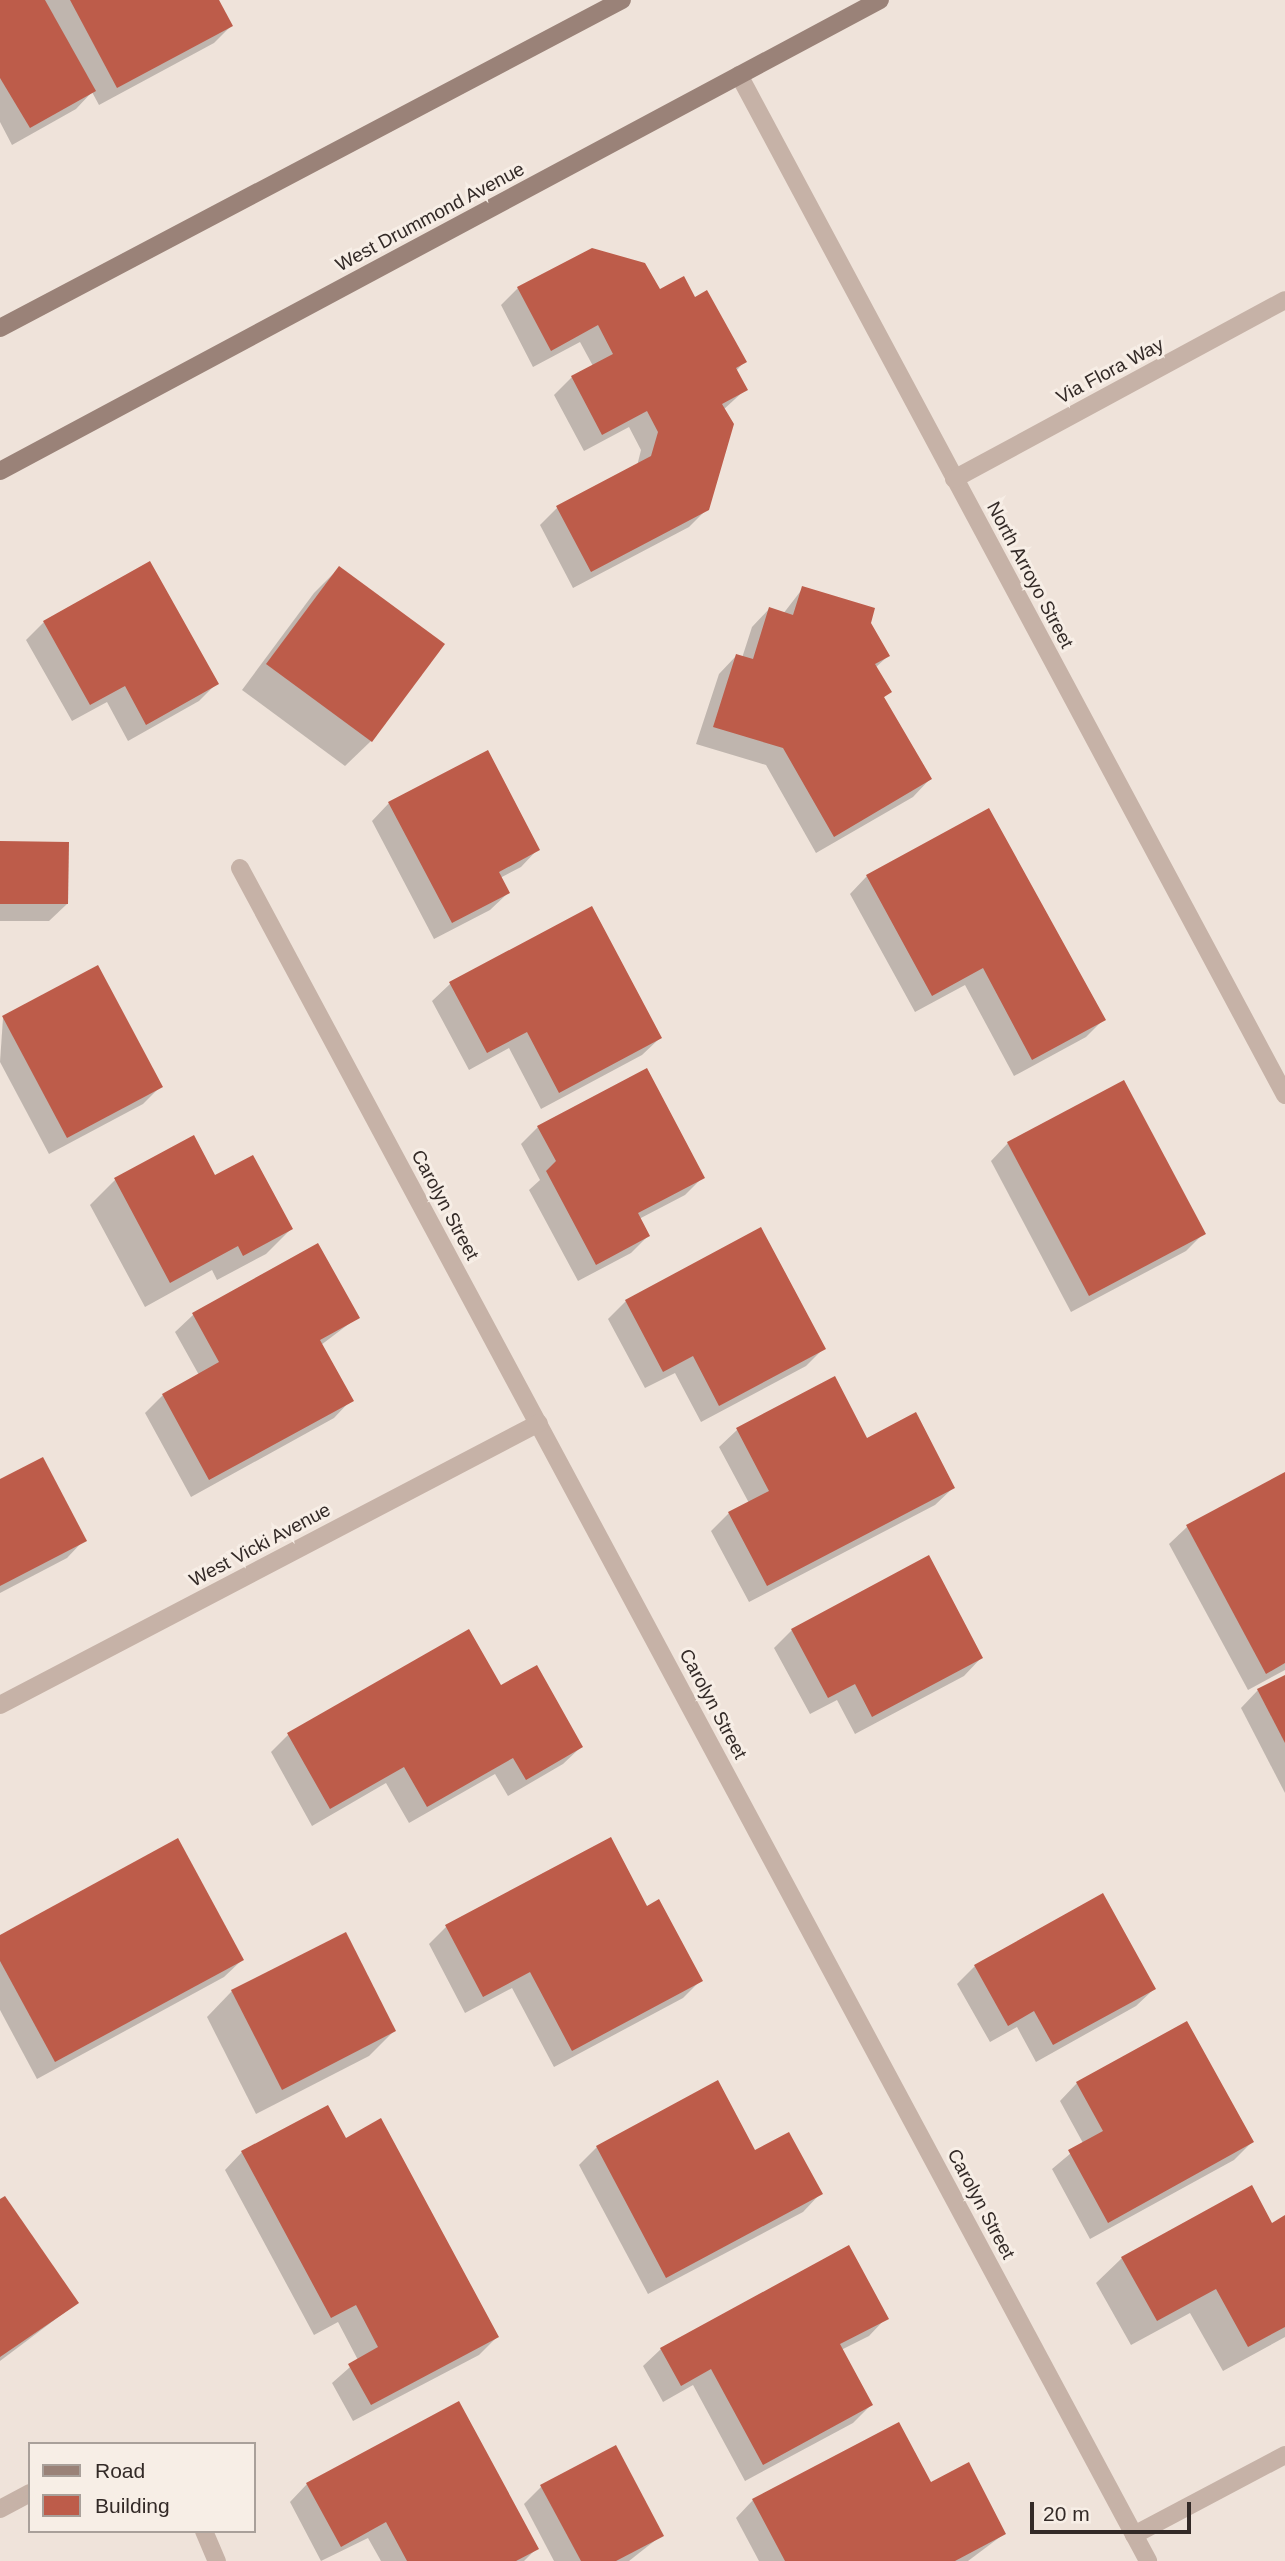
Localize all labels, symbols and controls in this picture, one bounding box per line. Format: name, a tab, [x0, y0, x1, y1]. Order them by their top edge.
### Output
street label: West Drummond Avenue	[331, 157, 529, 277]
street label: Via Flora Way	[1052, 333, 1168, 409]
street label: North Arroyo Street	[982, 497, 1078, 653]
street label: Carolyn Street	[406, 1146, 484, 1264]
street label: West Vicki Avenue	[185, 1498, 335, 1592]
street label: Carolyn Street	[674, 1645, 752, 1763]
street label: Carolyn Street	[942, 2145, 1020, 2263]
legend	[28, 2442, 256, 2533]
text: Road	[95, 2459, 145, 2482]
scale bar	[1033, 2488, 1194, 2532]
text: Building	[95, 2494, 170, 2517]
text: 20 m	[1043, 2502, 1090, 2525]

